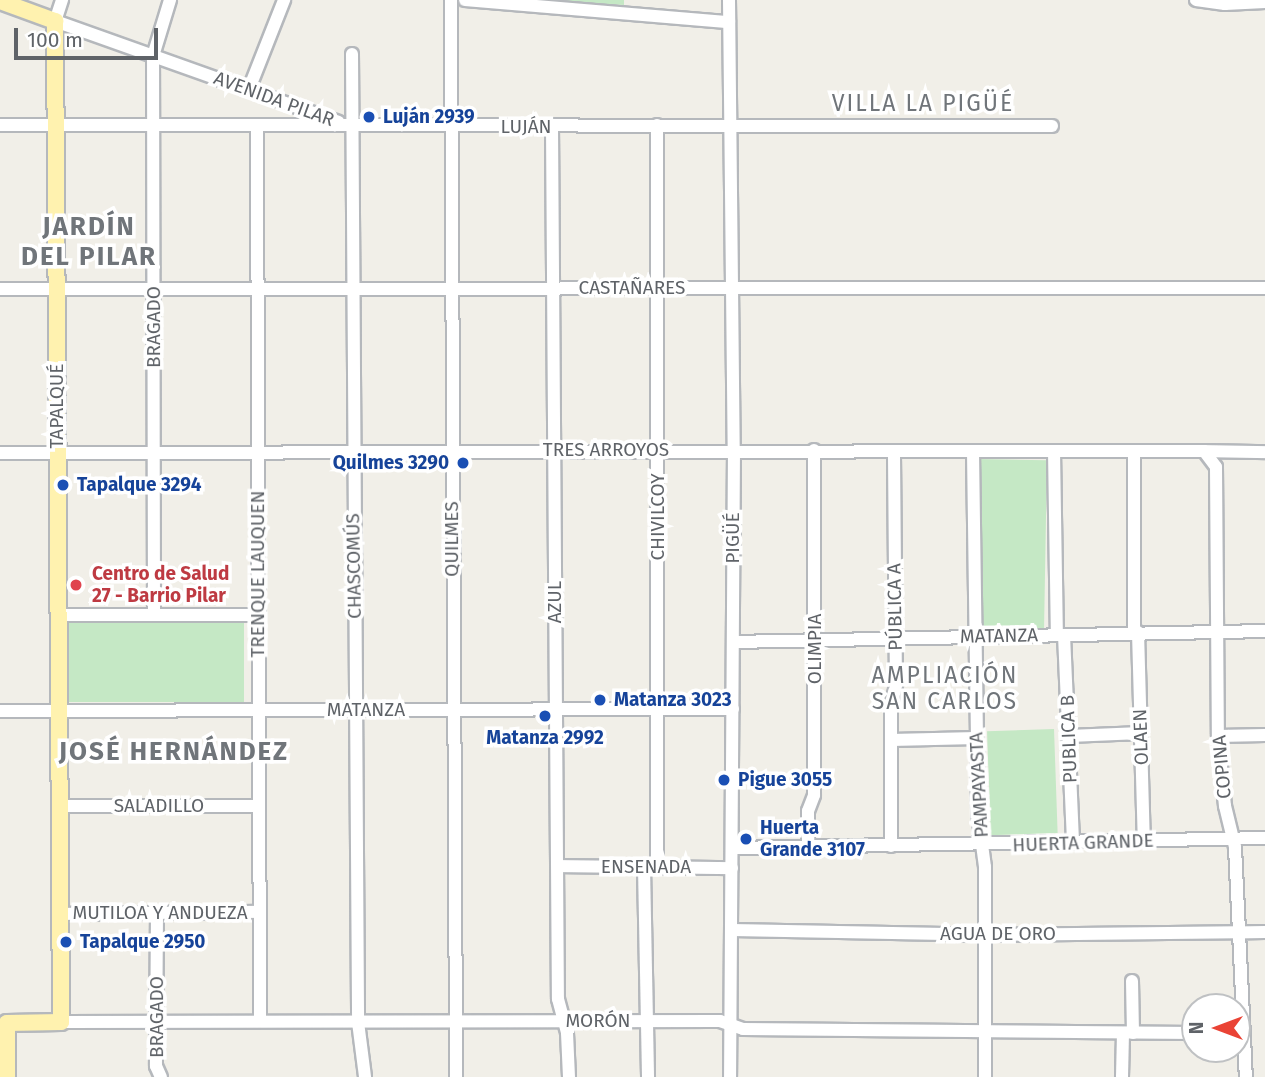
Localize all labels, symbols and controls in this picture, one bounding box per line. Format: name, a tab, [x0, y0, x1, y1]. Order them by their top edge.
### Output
scale bar	[18, 14, 161, 58]
text: 100 m	[27, 27, 83, 53]
street label: AVENIDA PILAR	[211, 67, 337, 131]
district label: VILLA LA PIGÜÉ	[833, 89, 1013, 117]
place label: Luján 2939	[383, 106, 475, 128]
marker: Luján 2939	[361, 109, 377, 125]
street label: LUJÁN	[500, 116, 552, 138]
district label: JARDÍN DEL PILAR	[22, 211, 156, 272]
street label: CASTAÑARES	[579, 277, 685, 299]
street label: BRAGADO	[143, 286, 165, 368]
street label: TAPALQUÉ	[46, 363, 68, 449]
street label: TRES ARROYOS	[543, 439, 669, 461]
place label: Quilmes 3290	[333, 452, 449, 474]
marker: Quilmes 3290	[455, 455, 471, 471]
street label: CHIVILCOY	[647, 473, 669, 561]
place label: Tapalque 3294	[77, 474, 201, 496]
marker: Tapalque 3294	[55, 477, 71, 493]
street label: TRENQUE LAUQUEN	[247, 491, 269, 657]
street label: QUILMES	[441, 501, 463, 577]
street label: PIGÜÉ	[722, 512, 744, 564]
street label: CHASCOMÚS	[342, 513, 366, 619]
place label: Centro de Salud 27 - Barrio Pilar	[92, 563, 229, 607]
street label: PÚBLICA A	[883, 563, 907, 651]
marker: Centro de Salud 27 - Barrio Pilar	[66, 575, 86, 595]
street label: AZUL	[544, 581, 566, 623]
street label: OLIMPIA	[804, 614, 826, 684]
street label: MATANZA	[960, 624, 1038, 648]
district label: AMPLIACIÓN SAN CARLOS	[873, 661, 1017, 715]
place label: Matanza 3023	[614, 689, 732, 711]
marker: Matanza 3023	[592, 692, 608, 708]
street label: PUBLICA B	[1056, 694, 1082, 784]
street label: MATANZA	[327, 699, 405, 721]
marker: Matanza 2992	[537, 708, 553, 724]
street label: OLAEN	[1129, 708, 1153, 766]
place label: Matanza 2992	[486, 727, 604, 749]
street label: PAMPAYASTA	[965, 732, 993, 838]
street label: COPINA	[1208, 734, 1236, 800]
district label: JOSÉ HERNÁNDEZ	[61, 736, 287, 768]
place label: Pigue 3055	[738, 769, 832, 791]
marker: Pigue 3055	[716, 772, 732, 788]
street label: SALADILLO	[114, 795, 204, 817]
place label: Huerta Grande 3107	[760, 817, 865, 861]
street label: HUERTA GRANDE	[1012, 829, 1154, 857]
marker: Huerta Grande 3107	[738, 831, 754, 847]
street label: ENSENADA	[601, 856, 691, 878]
street label: MUTILOA Y ANDUEZA	[72, 902, 248, 924]
street label: AGUA DE ORO	[940, 923, 1056, 945]
place label: Tapalque 2950	[80, 931, 205, 953]
marker: Tapalque 2950	[58, 934, 74, 950]
street label: BRAGADO	[146, 976, 168, 1058]
north arrow	[1181, 993, 1251, 1063]
street label: MORÓN	[565, 1010, 631, 1032]
text: N	[1185, 1022, 1208, 1034]

